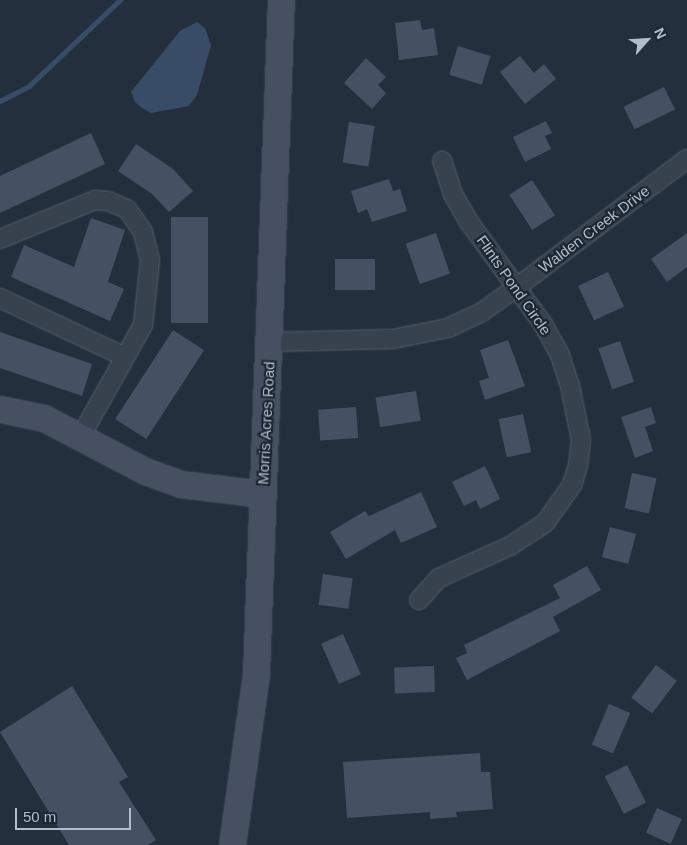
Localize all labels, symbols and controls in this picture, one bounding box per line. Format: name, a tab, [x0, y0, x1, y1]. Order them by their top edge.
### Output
north arrow	[622, 15, 672, 65]
text: N	[651, 25, 670, 41]
street label: Walden Creek Drive	[535, 182, 653, 276]
street label: Flints Pond Circle	[473, 232, 555, 338]
street label: Morris Acres Road	[254, 361, 278, 485]
scale bar	[18, 798, 134, 830]
text: 50 m	[23, 808, 56, 825]

